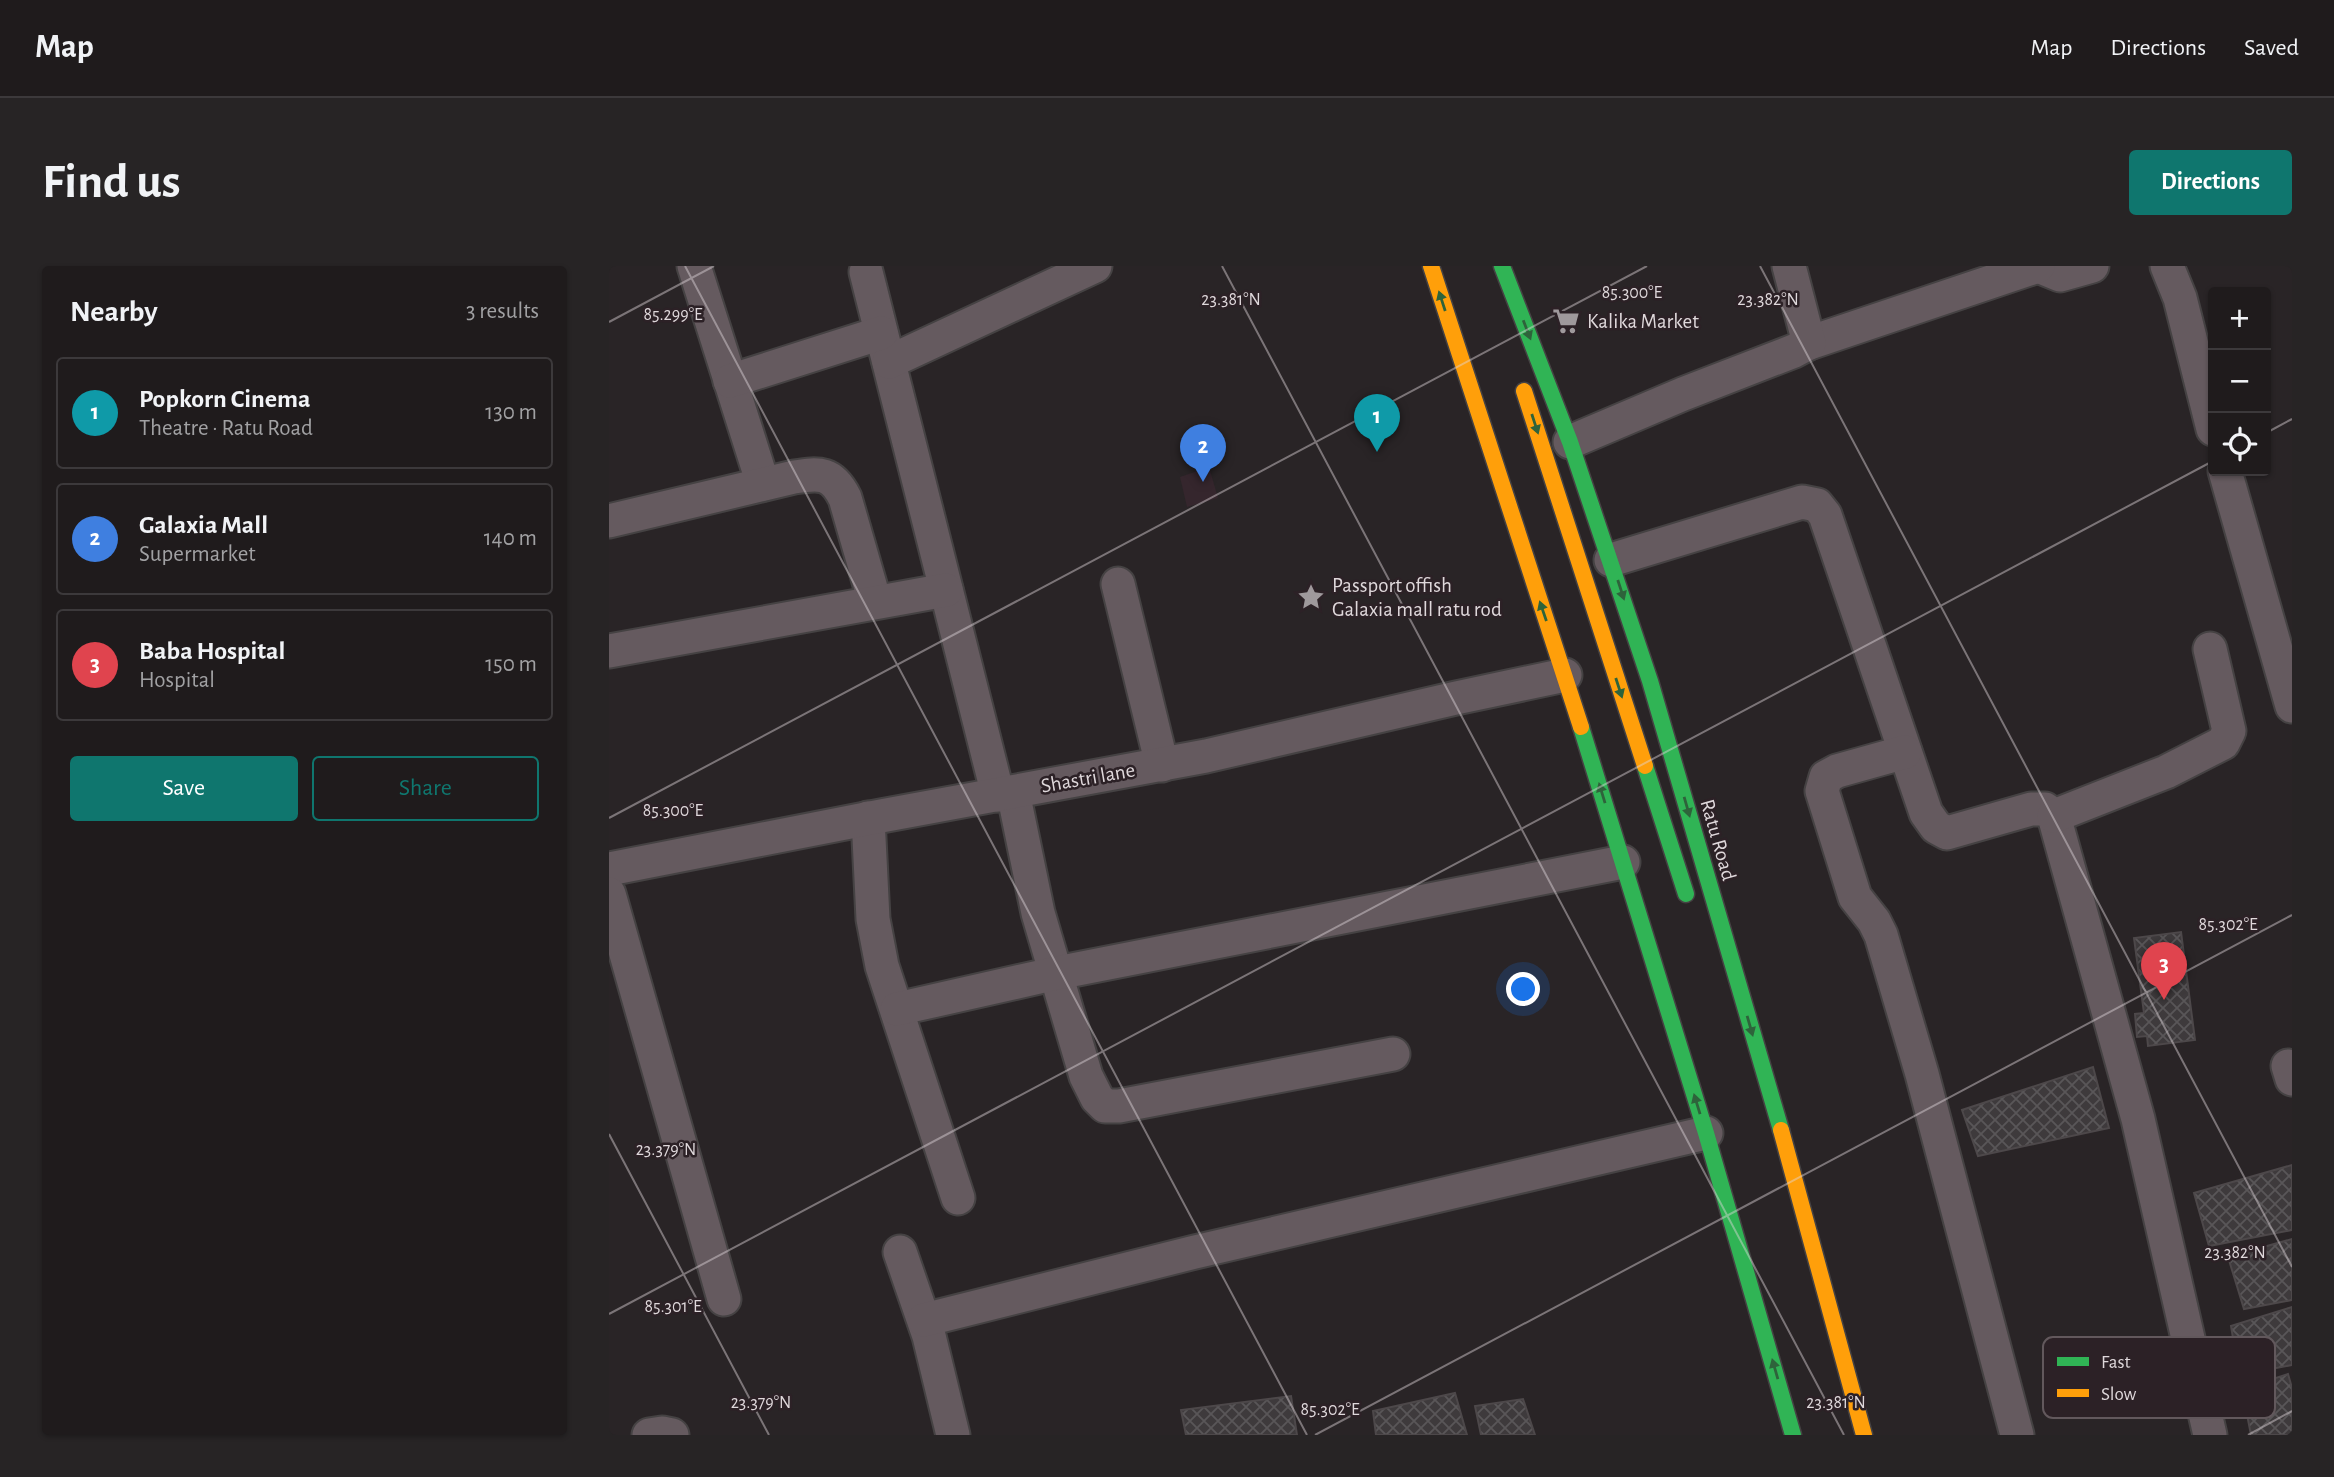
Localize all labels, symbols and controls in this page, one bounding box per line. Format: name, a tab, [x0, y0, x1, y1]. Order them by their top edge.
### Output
text: Map	[35, 31, 94, 64]
text: Map	[2030, 36, 2072, 60]
text: Directions	[2110, 36, 2206, 60]
text: Saved	[2244, 36, 2299, 60]
button: Directions	[2129, 150, 2292, 215]
text: Find us	[42, 158, 181, 207]
text: 85.300°E	[1602, 284, 1663, 302]
map controls	[2208, 287, 2271, 476]
button: +	[2208, 287, 2271, 350]
one-way arrow	[1437, 290, 1447, 311]
text: 23.381°N	[1201, 291, 1261, 309]
text: 23.382°N	[1737, 291, 1799, 309]
text: Nearby	[70, 297, 158, 327]
text: 3 results	[466, 300, 539, 323]
text: 85.299°E	[643, 306, 703, 324]
supermarket icon: Kalika Market	[1551, 306, 1581, 336]
place label: Kalika Market	[1587, 311, 1699, 332]
one-way arrow	[1521, 319, 1532, 340]
button: −	[2208, 350, 2271, 413]
text: Popkorn Cinema	[139, 386, 311, 412]
pin: 1	[1354, 394, 1400, 452]
text: 1	[91, 401, 99, 424]
text: 130 m	[485, 401, 537, 424]
button: locate	[2208, 413, 2271, 476]
one-way arrow	[1530, 414, 1541, 435]
text: Theatre · Ratu Road	[139, 417, 313, 440]
pin: 2	[1180, 424, 1226, 482]
text: Galaxia Mall	[139, 512, 268, 538]
text: 2	[90, 527, 100, 550]
text: 140 m	[484, 527, 537, 550]
text: Supermarket	[139, 543, 256, 566]
place label: Passport offish Galaxia mall ratu rod	[1332, 575, 1502, 620]
one-way arrow	[1616, 579, 1627, 600]
place icon: Passport offish Galaxia mall ratu rod	[1296, 582, 1326, 612]
one-way arrow	[1537, 600, 1548, 621]
text: Baba Hospital	[139, 638, 285, 664]
text: 3	[90, 653, 100, 676]
text: 150 m	[485, 653, 537, 676]
text: Hospital	[139, 669, 215, 692]
one-way arrow	[1615, 677, 1625, 698]
button: Save	[70, 756, 298, 821]
button: Share	[312, 756, 539, 821]
street label: Shastri lane	[1039, 759, 1137, 797]
one-way arrow	[1596, 782, 1606, 803]
one-way arrow	[1683, 797, 1693, 818]
street label: Ratu Road	[1696, 797, 1740, 883]
text: 85.300°E	[643, 802, 704, 820]
text: 85.302°E	[2198, 916, 2258, 934]
pin: 3	[2141, 942, 2187, 1000]
your location	[1506, 972, 1540, 1006]
one-way arrow	[1746, 1016, 1756, 1037]
one-way arrow	[1692, 1093, 1702, 1114]
text: 23.379°N	[636, 1141, 696, 1159]
text: 23.382°N	[2204, 1244, 2266, 1262]
text: 85.301°E	[644, 1298, 702, 1316]
legend	[2043, 1337, 2275, 1418]
text: Fast	[2101, 1353, 2131, 1372]
one-way arrow	[1770, 1358, 1780, 1379]
text: Slow	[2101, 1385, 2137, 1404]
text: 23.379°N	[731, 1394, 791, 1412]
text: 23.381°N	[1806, 1394, 1866, 1412]
text: 85.302°E	[1300, 1401, 1360, 1419]

